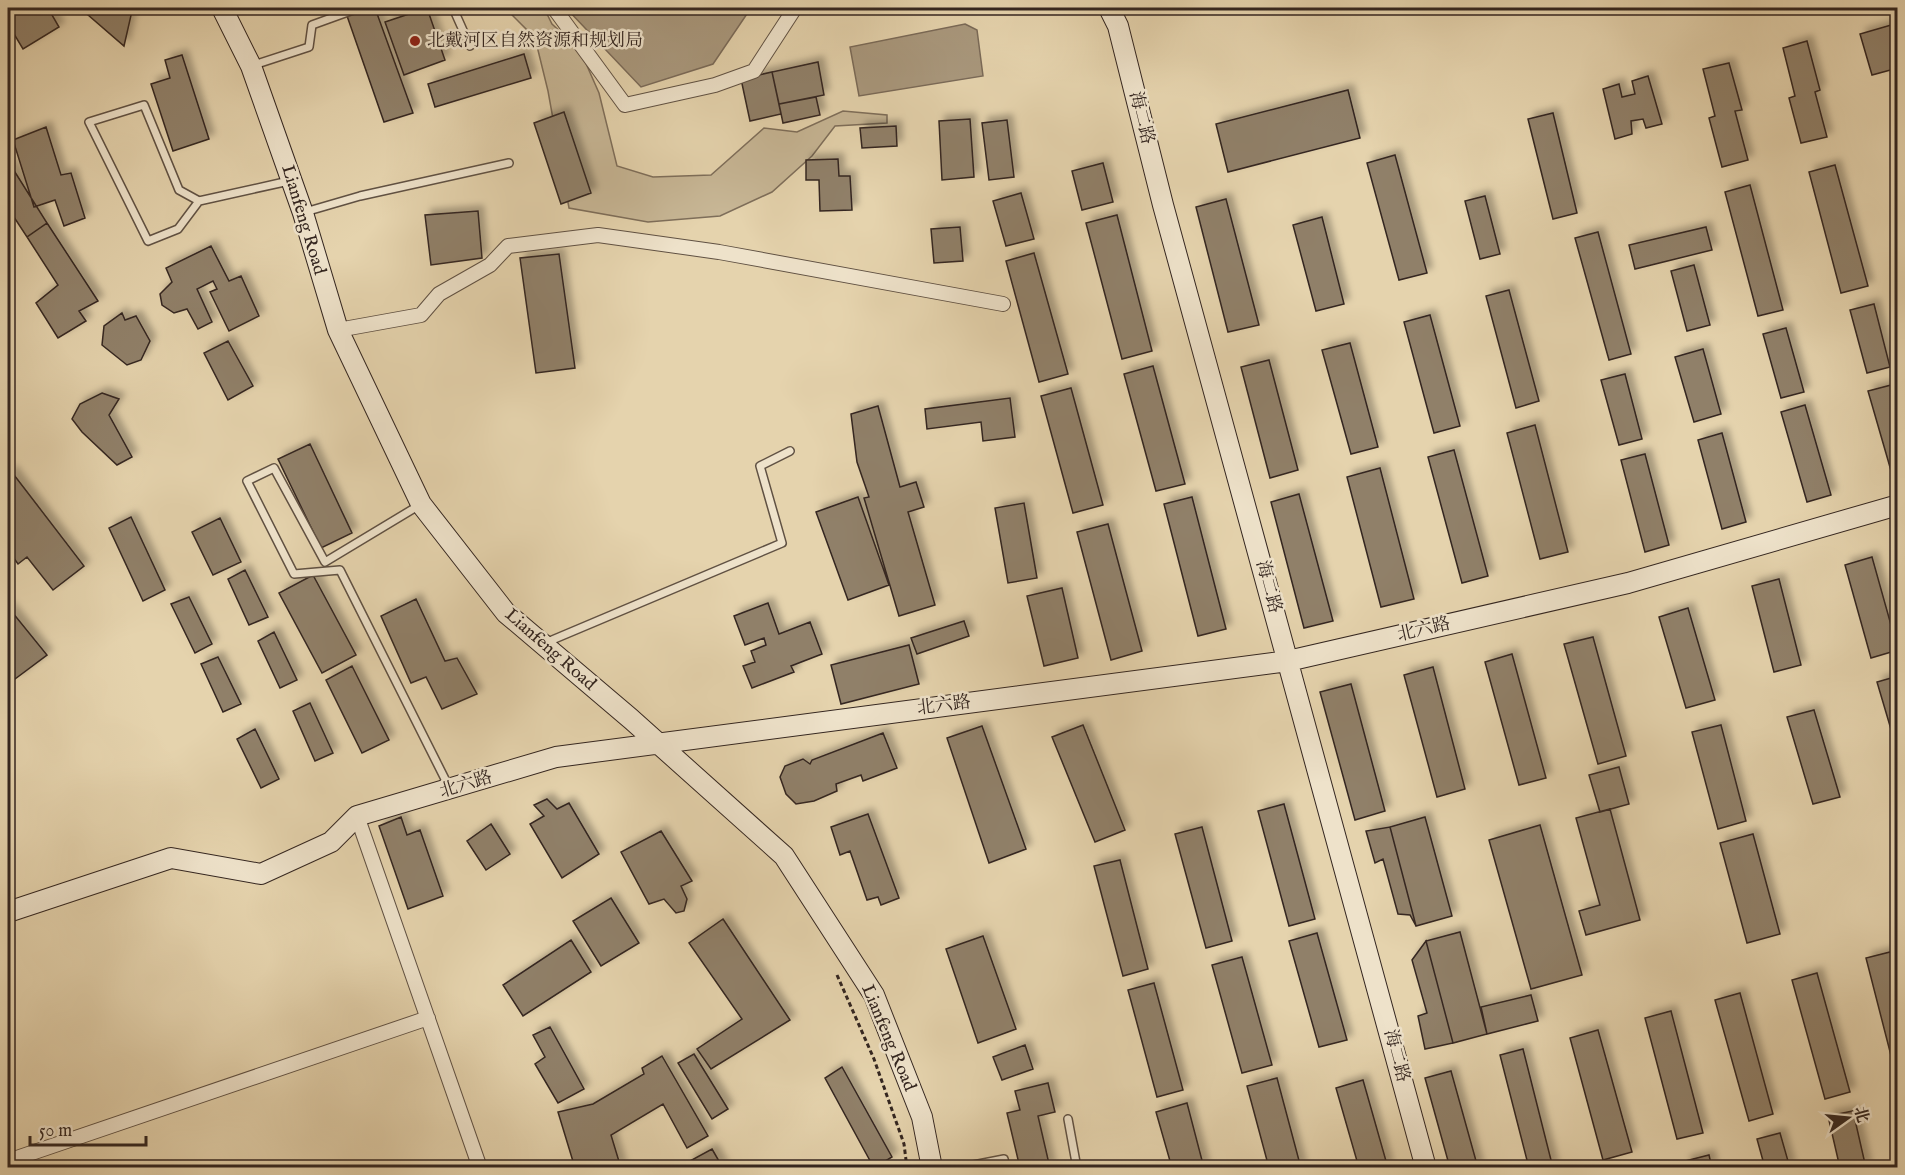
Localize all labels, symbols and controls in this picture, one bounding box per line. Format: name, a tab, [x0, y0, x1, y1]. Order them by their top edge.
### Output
place label: 北戴河区自然资源和规划局	[427, 30, 643, 53]
marker: 北戴河区自然资源和规划局	[408, 34, 422, 48]
street label: 海二路	[1123, 89, 1159, 147]
street label: Lianfeng Road	[275, 162, 331, 278]
street label: 海二路	[1250, 558, 1286, 616]
street label: Lianfeng Road	[500, 604, 601, 696]
street label: 北六路	[1395, 613, 1453, 647]
street label: 北六路	[916, 691, 972, 721]
street label: 北六路	[437, 766, 495, 804]
street label: Lianfeng Road	[855, 981, 921, 1095]
street label: 海二路	[1378, 1027, 1414, 1085]
north arrow	[1818, 1088, 1878, 1148]
text: 北	[1849, 1104, 1872, 1125]
scale bar	[30, 1109, 146, 1147]
text: 50 m	[39, 1120, 72, 1143]

